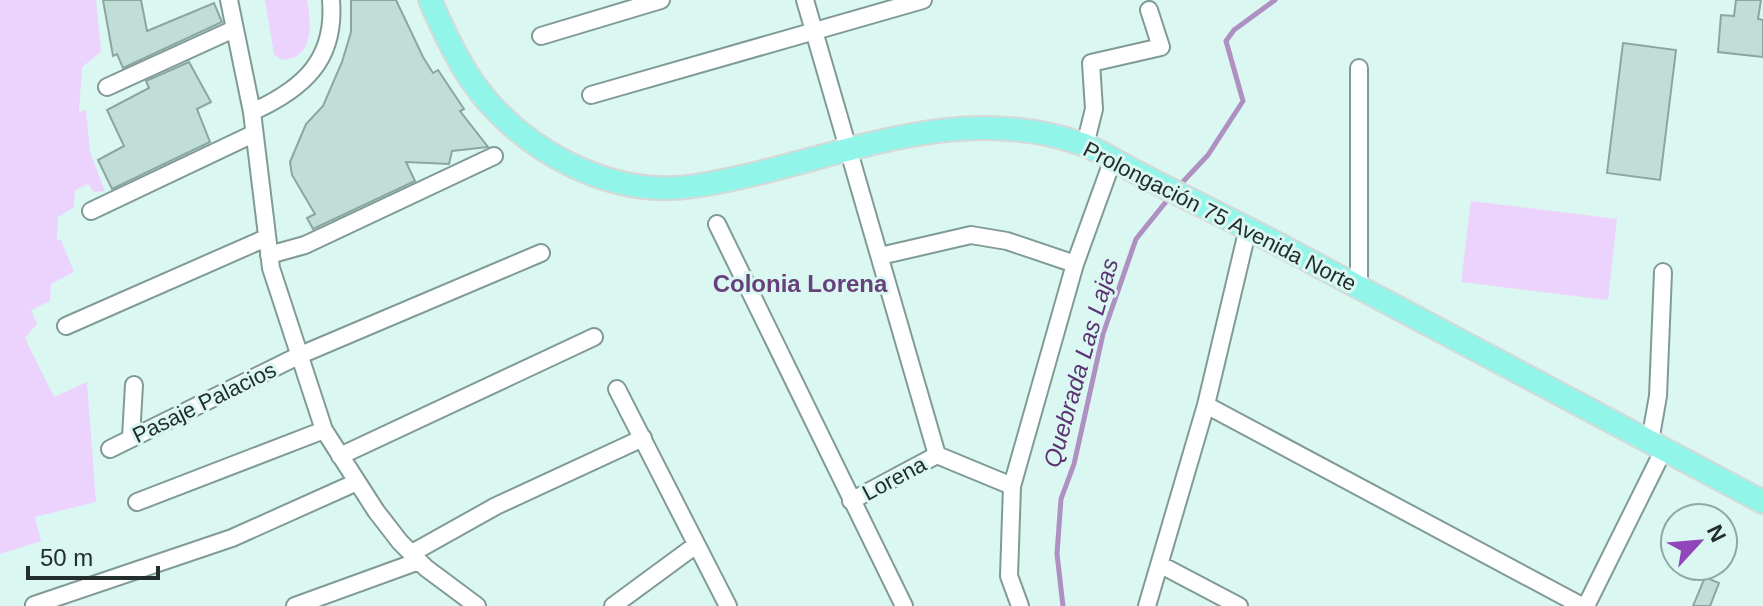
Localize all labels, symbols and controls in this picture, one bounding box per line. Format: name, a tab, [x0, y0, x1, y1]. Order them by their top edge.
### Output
street label: Prolongación 75 Avenida Norte	[1079, 137, 1360, 296]
water label: Quebrada Las Lajas	[1038, 255, 1123, 470]
district label: Colonia Lorena	[713, 270, 888, 297]
street label: Pasaje Palacios	[128, 357, 280, 448]
street label: Lorena	[858, 451, 931, 506]
north arrow	[1659, 502, 1739, 582]
text: N	[1702, 521, 1731, 546]
scale bar	[28, 530, 158, 580]
text: 50 m	[40, 544, 93, 571]

